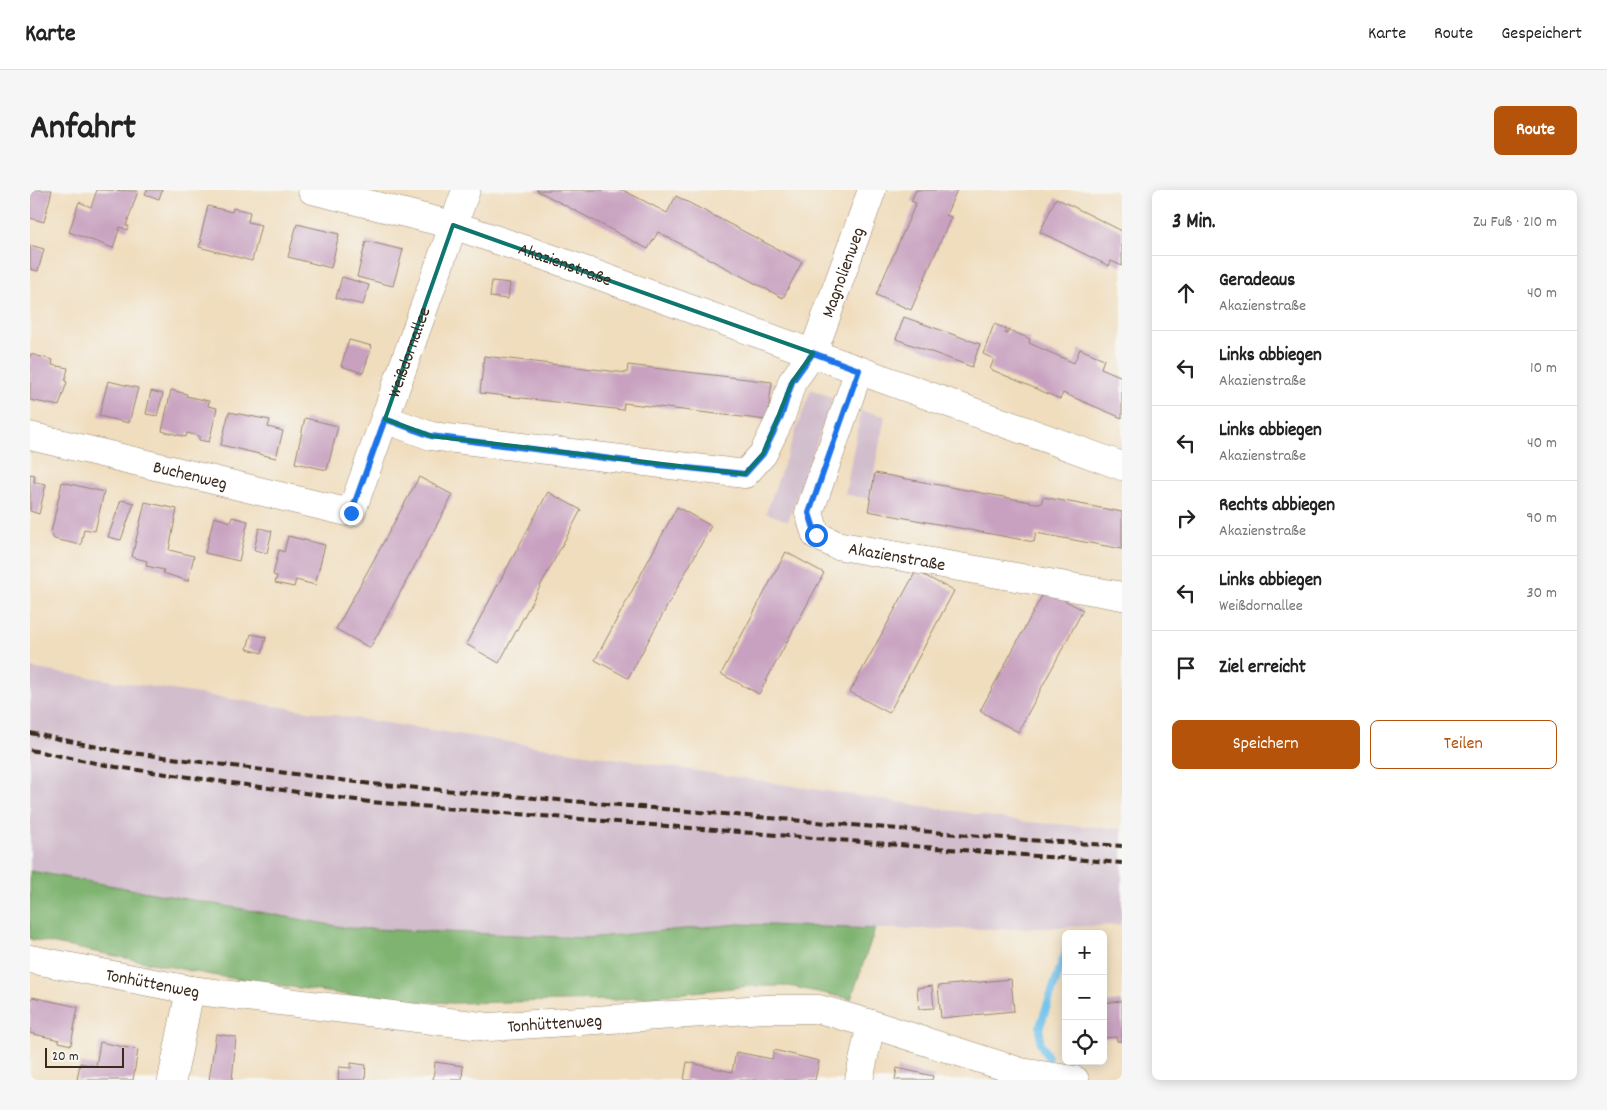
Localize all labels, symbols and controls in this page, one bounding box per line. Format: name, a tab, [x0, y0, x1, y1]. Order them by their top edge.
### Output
text: Karte	[25, 18, 76, 52]
text: Karte	[1368, 22, 1406, 47]
text: Route	[1434, 22, 1473, 47]
text: Gespeichert	[1501, 22, 1582, 47]
text: Anfahrt	[30, 105, 136, 155]
button: Route	[1494, 106, 1577, 155]
text: 3 Min.	[1172, 208, 1215, 238]
text: Zu Fuß · 210 m	[1473, 211, 1557, 234]
street label: Magnolienweg	[817, 224, 873, 322]
street label: Akazienstraße	[514, 238, 615, 294]
text: Geradeaus	[1219, 268, 1295, 295]
icon: ahead	[1172, 279, 1200, 307]
text: 40 m	[1527, 282, 1557, 305]
text: Akazienstraße	[1219, 295, 1306, 318]
street label: Weißdornallee	[383, 304, 438, 402]
text: Links abbiegen	[1219, 343, 1322, 370]
icon: left	[1172, 354, 1200, 382]
text: 10 m	[1530, 357, 1557, 380]
text: Akazienstraße	[1219, 370, 1306, 393]
text: Links abbiegen	[1219, 418, 1322, 445]
icon: left	[1172, 429, 1200, 457]
text: 40 m	[1527, 432, 1557, 455]
text: Akazienstraße	[1219, 445, 1306, 468]
street label: Buchenweg	[150, 456, 230, 498]
text: Rechts abbiegen	[1219, 493, 1335, 520]
route end	[340, 502, 363, 525]
icon: right	[1172, 504, 1200, 532]
text: 90 m	[1526, 507, 1557, 530]
text: Akazienstraße	[1219, 520, 1306, 543]
route start	[805, 524, 828, 547]
street label: Akazienstraße	[846, 537, 947, 579]
text: Links abbiegen	[1219, 568, 1322, 595]
icon: left	[1172, 579, 1200, 607]
text: 30 m	[1527, 582, 1557, 605]
text: Weißdornallee	[1219, 595, 1303, 618]
icon: arrive	[1172, 654, 1200, 682]
text: Ziel erreicht	[1219, 655, 1306, 682]
button: Speichern	[1172, 720, 1360, 769]
button: Teilen	[1370, 720, 1557, 769]
map controls	[1062, 930, 1107, 1065]
button: +	[1062, 930, 1107, 975]
street label: Tonhüttenweg	[103, 964, 201, 1006]
button: −	[1062, 975, 1107, 1020]
street label: Tonhüttenweg	[507, 1010, 603, 1041]
button: locate	[1062, 1020, 1107, 1065]
scale bar	[45, 1045, 124, 1068]
text: 20 m	[52, 1047, 79, 1067]

